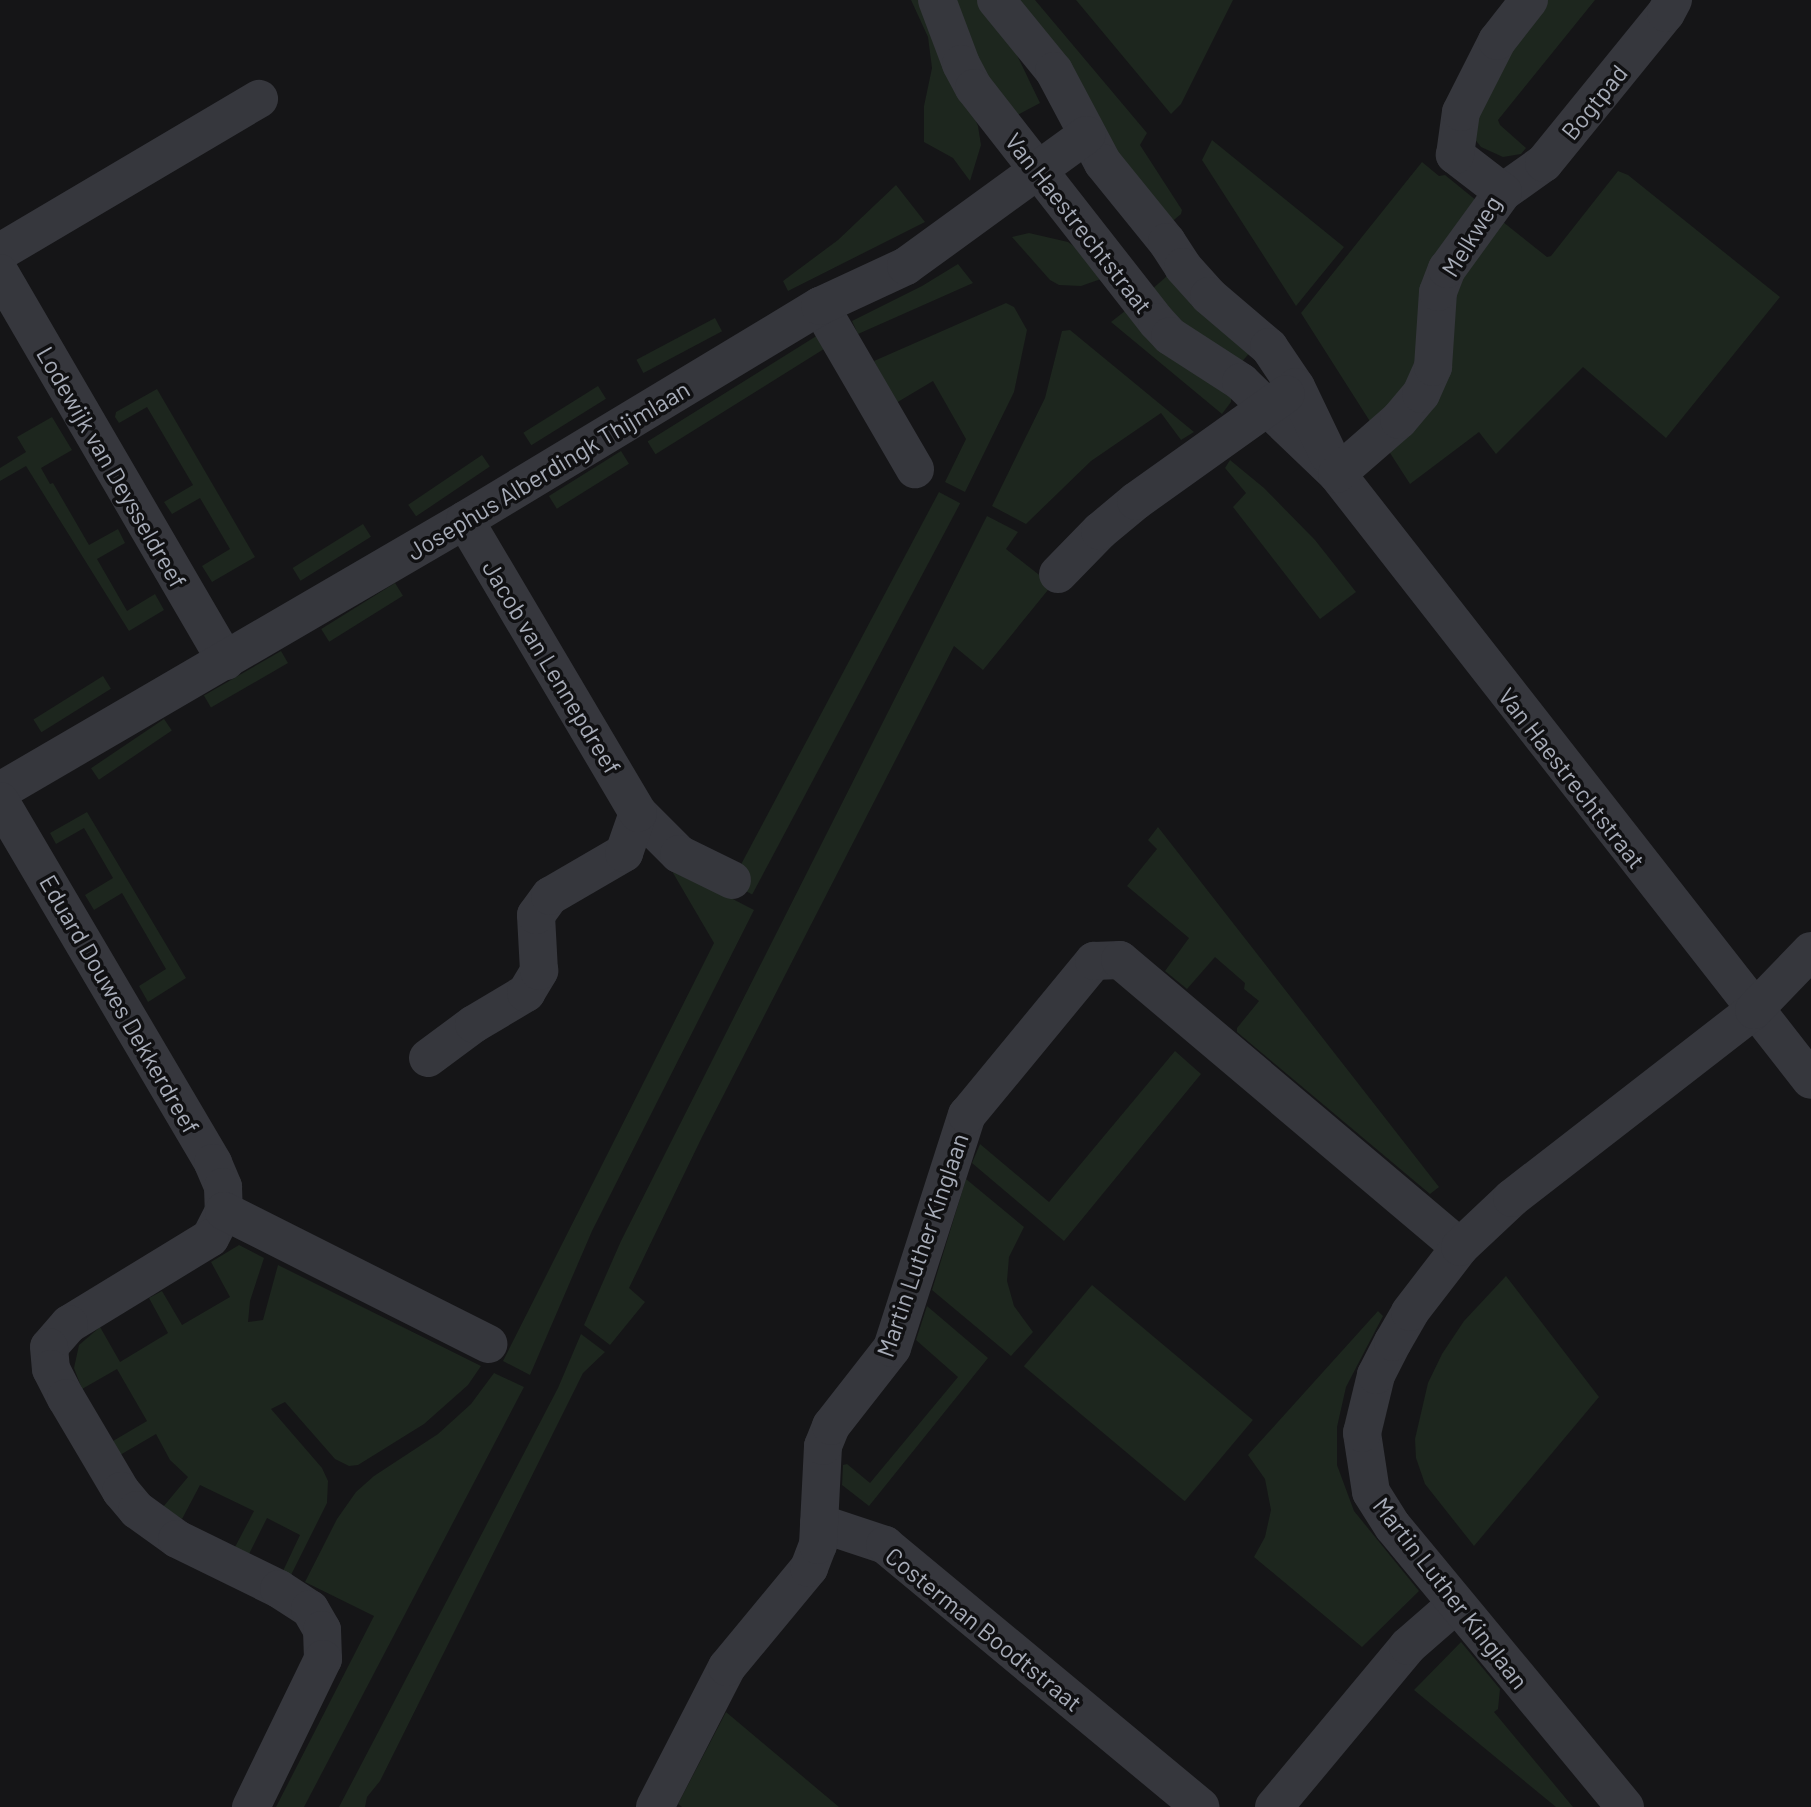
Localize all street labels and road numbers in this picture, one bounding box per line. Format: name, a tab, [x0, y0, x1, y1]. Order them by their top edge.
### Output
street label: Bogtpad	[1555, 59, 1633, 145]
street label: Van Haestrechtstraat	[999, 127, 1159, 319]
street label: Melkweg	[1435, 190, 1507, 282]
street label: Lodewijk van Deysseldreef	[31, 341, 193, 593]
street label: Josephus Alberdingk Thijmlaan	[402, 374, 694, 566]
street label: Jacob van Lennepdreef	[477, 555, 627, 779]
street label: Van Haestrechtstraat	[1492, 682, 1652, 874]
street label: Eduard Douwes Dekkerdreef	[34, 869, 206, 1139]
street label: Martin Luther Kinglaan	[870, 1129, 974, 1361]
street label: Martin Luther Kinglaan	[1367, 1492, 1535, 1694]
street label: Costerman Boodtstraat	[880, 1541, 1088, 1717]

